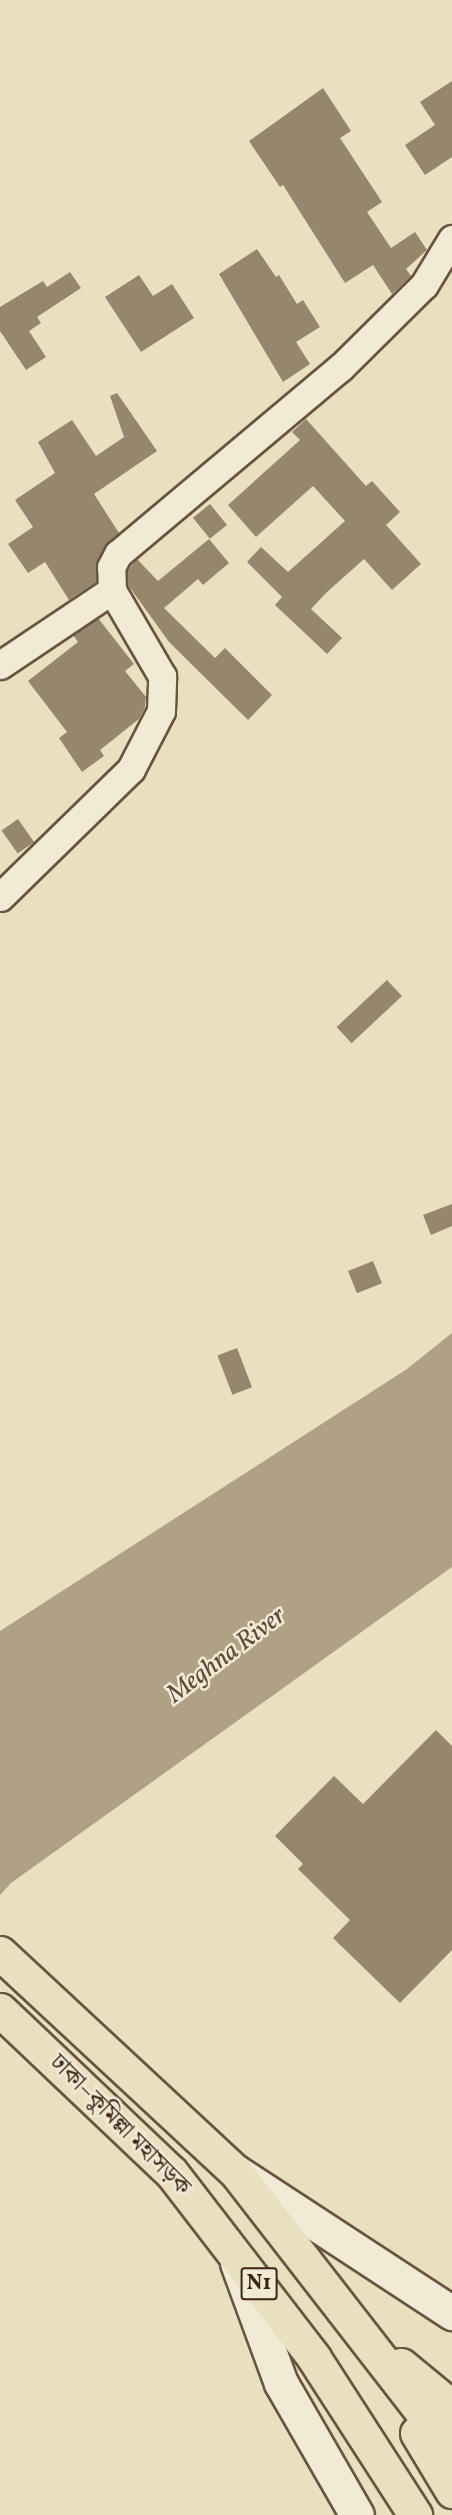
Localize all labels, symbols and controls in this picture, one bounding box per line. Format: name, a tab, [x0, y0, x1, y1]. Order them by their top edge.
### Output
water label: Meghna River	[161, 1601, 293, 1711]
street label: ঢাকা–কুমিল্লা মহাসড়ক	[43, 2050, 195, 2202]
road number: N1	[240, 2265, 278, 2303]

